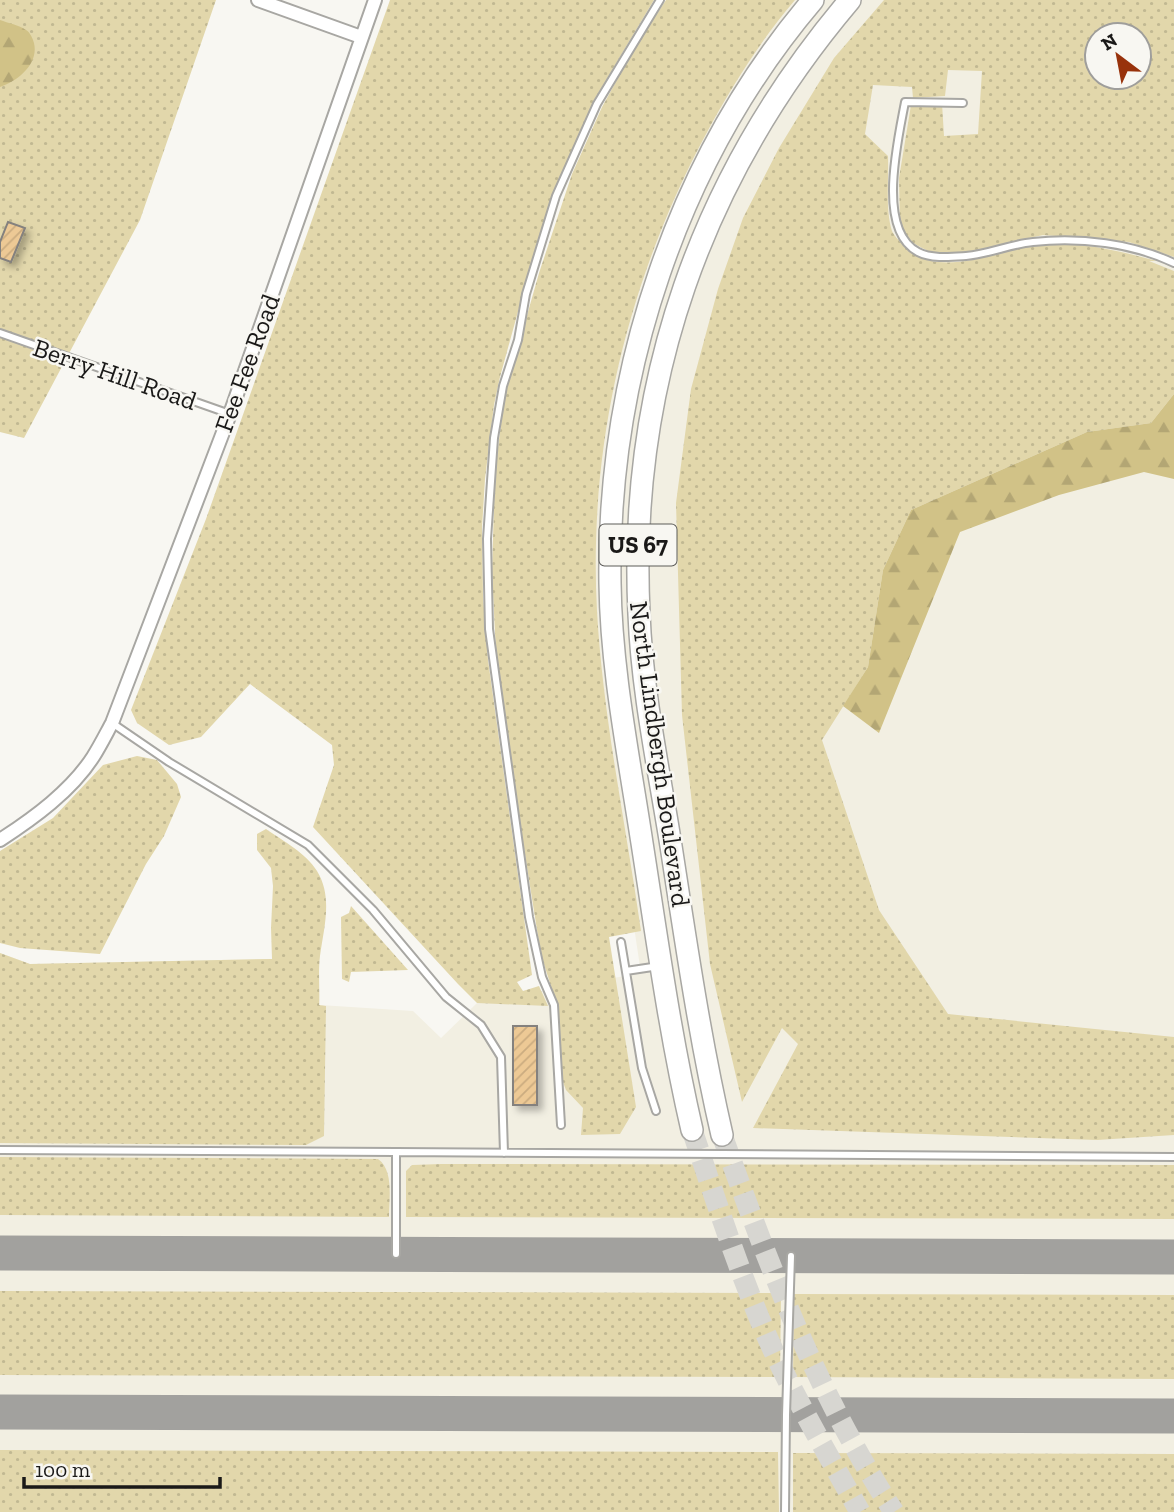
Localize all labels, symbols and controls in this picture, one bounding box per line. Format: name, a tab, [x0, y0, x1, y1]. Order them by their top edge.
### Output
north arrow	[1083, 21, 1153, 91]
text: N	[1097, 28, 1121, 56]
street label: Fee Fee Road	[207, 290, 287, 436]
street label: Berry Hill Road	[29, 331, 201, 417]
road number: US 67	[600, 524, 676, 566]
street label: North Lindbergh Boulevard	[623, 599, 697, 909]
scale bar	[24, 1446, 220, 1490]
text: 100 m	[35, 1457, 90, 1482]

